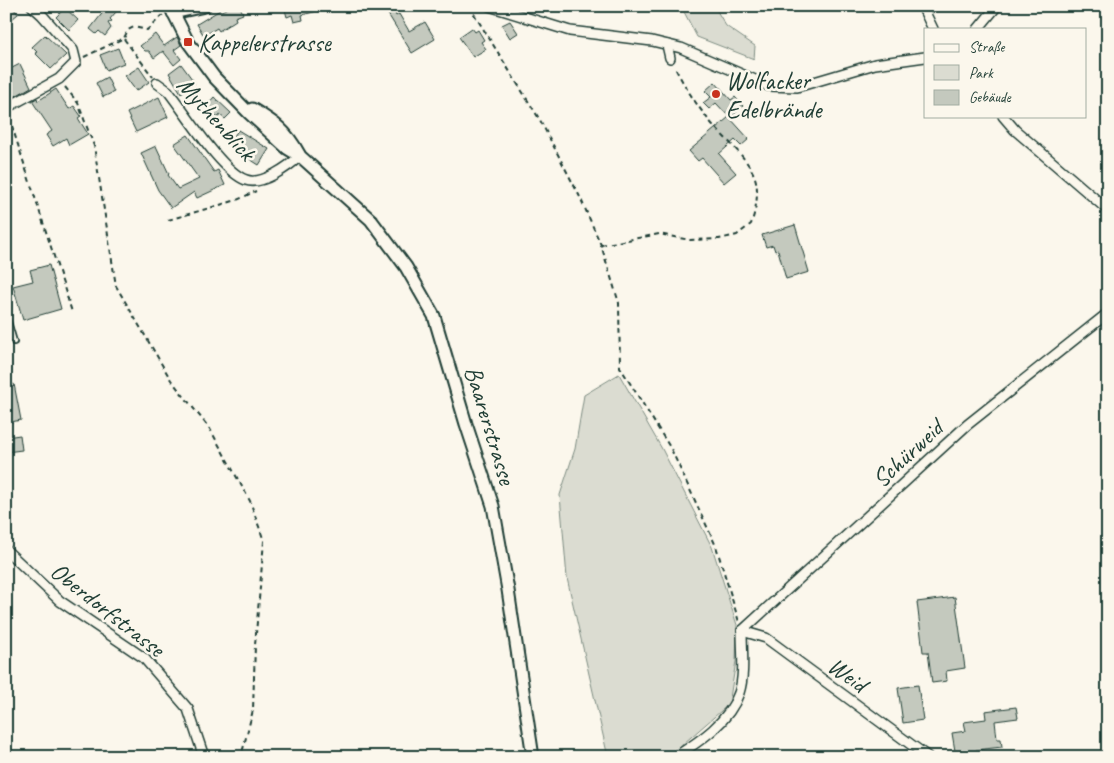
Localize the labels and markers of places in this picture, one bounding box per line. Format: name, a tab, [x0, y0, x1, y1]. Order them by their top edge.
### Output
place label: Kappelerstrasse	[198, 27, 332, 59]
marker: Kappelerstrasse	[182, 36, 194, 48]
place label: Wolfacker Edelbrände	[726, 65, 823, 126]
marker: Wolfacker Edelbrände	[710, 88, 722, 100]

